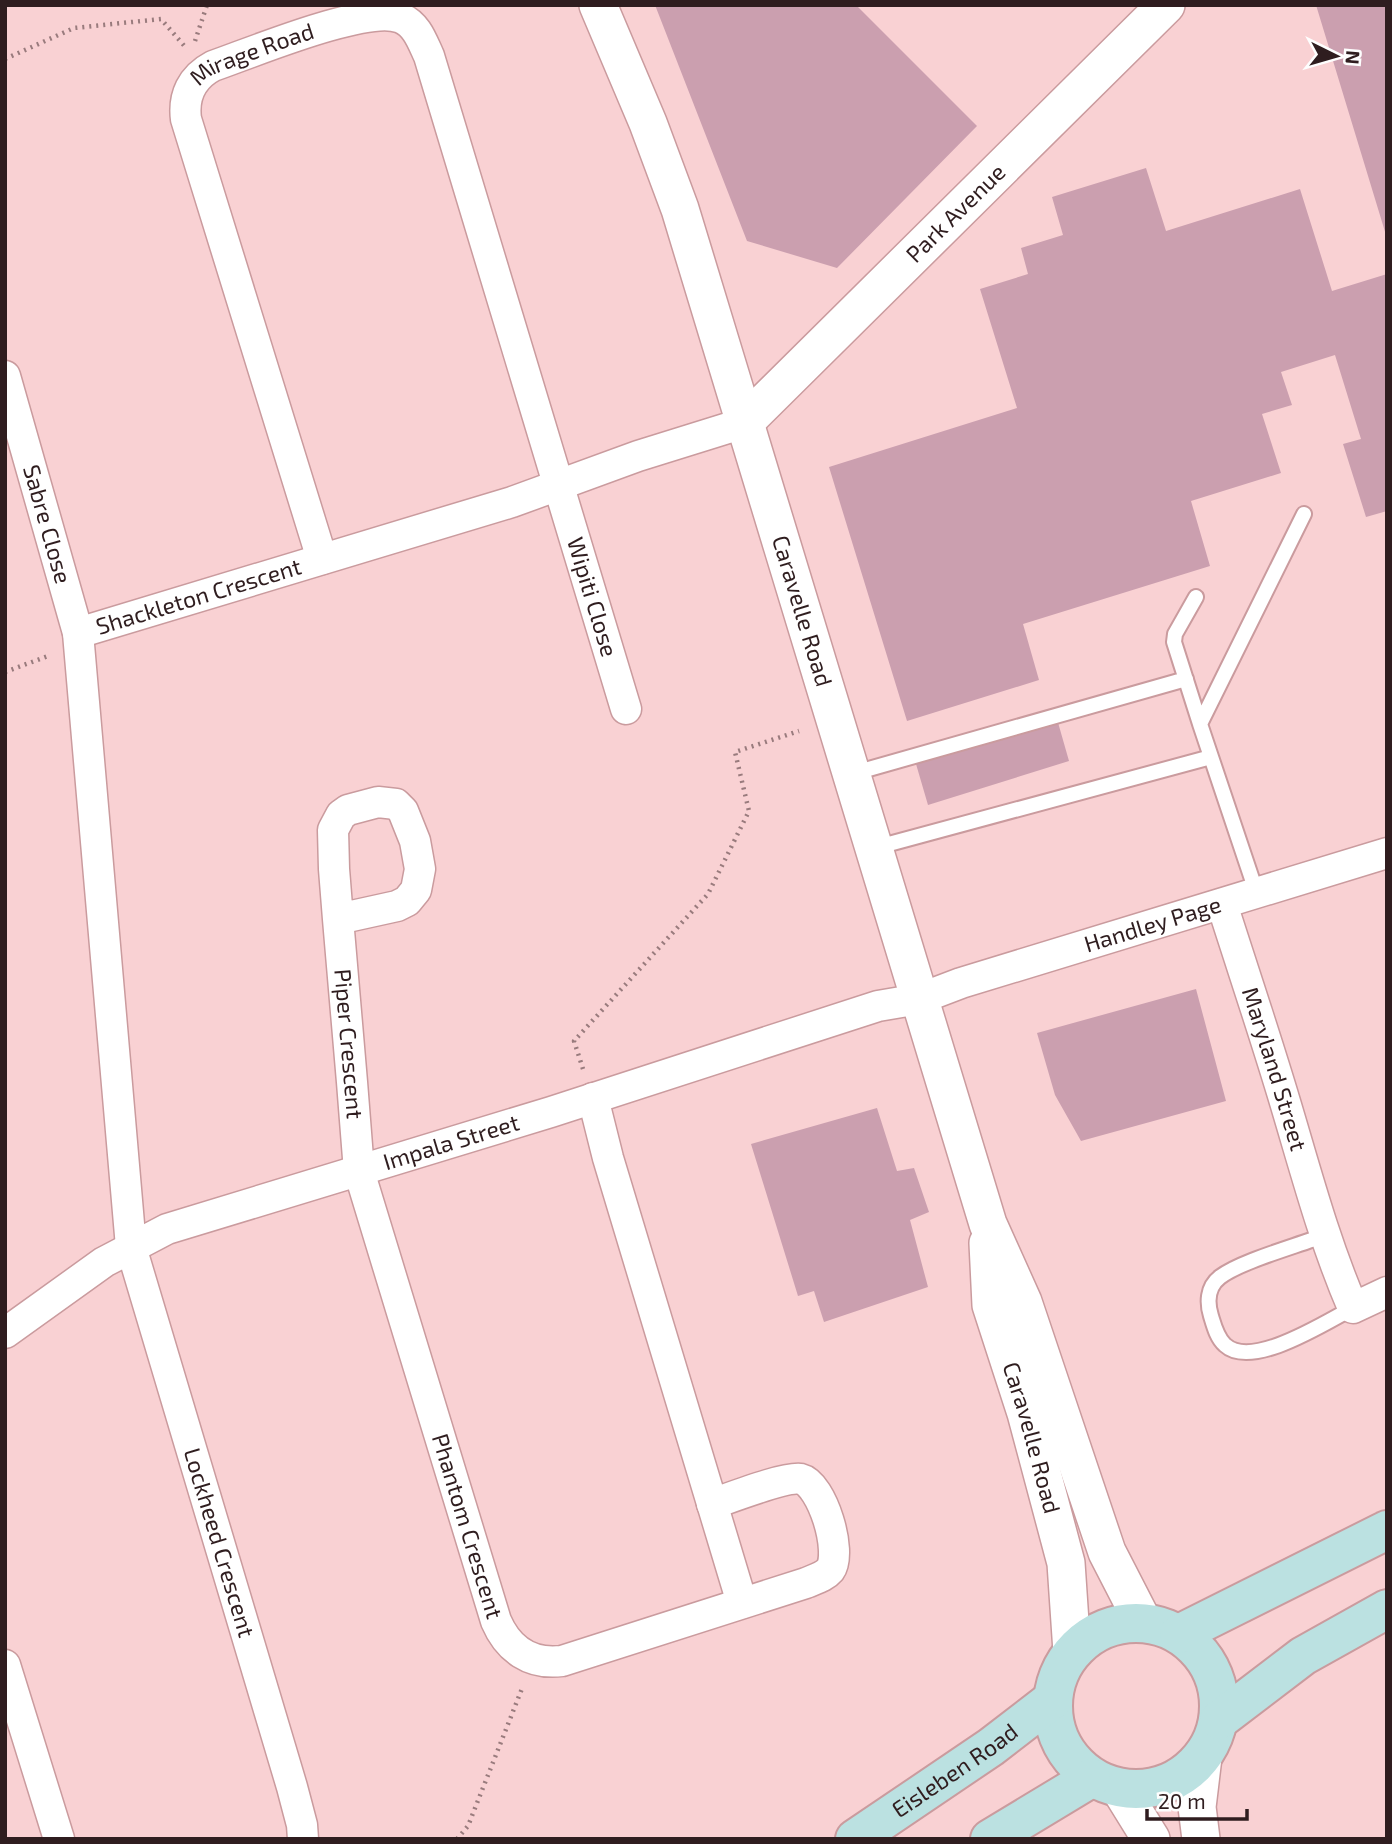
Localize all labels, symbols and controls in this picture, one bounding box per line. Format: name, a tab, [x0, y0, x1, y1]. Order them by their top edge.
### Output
street label: Mirage Road	[183, 16, 317, 91]
north arrow	[1301, 21, 1371, 91]
text: N	[1341, 50, 1365, 65]
street label: Park Avenue	[899, 157, 1011, 268]
street label: Sabre Close	[18, 461, 78, 586]
street label: Caravelle Road	[767, 532, 839, 690]
street label: Wipiti Close	[562, 534, 624, 660]
street label: Shackleton Crescent	[92, 551, 305, 640]
street label: Handley Page	[1080, 889, 1224, 958]
street label: Piper Crescent	[329, 967, 370, 1120]
street label: Maryland Street	[1237, 983, 1314, 1154]
street label: Impala Street	[379, 1107, 522, 1175]
street label: Caravelle Road	[997, 1358, 1067, 1516]
street label: Phantom Crescent	[427, 1430, 510, 1622]
street label: Lockheed Crescent	[179, 1445, 262, 1641]
street label: Eisleben Road	[886, 1717, 1023, 1823]
scale bar	[1147, 1778, 1247, 1822]
text: 20 m	[1158, 1788, 1206, 1813]

